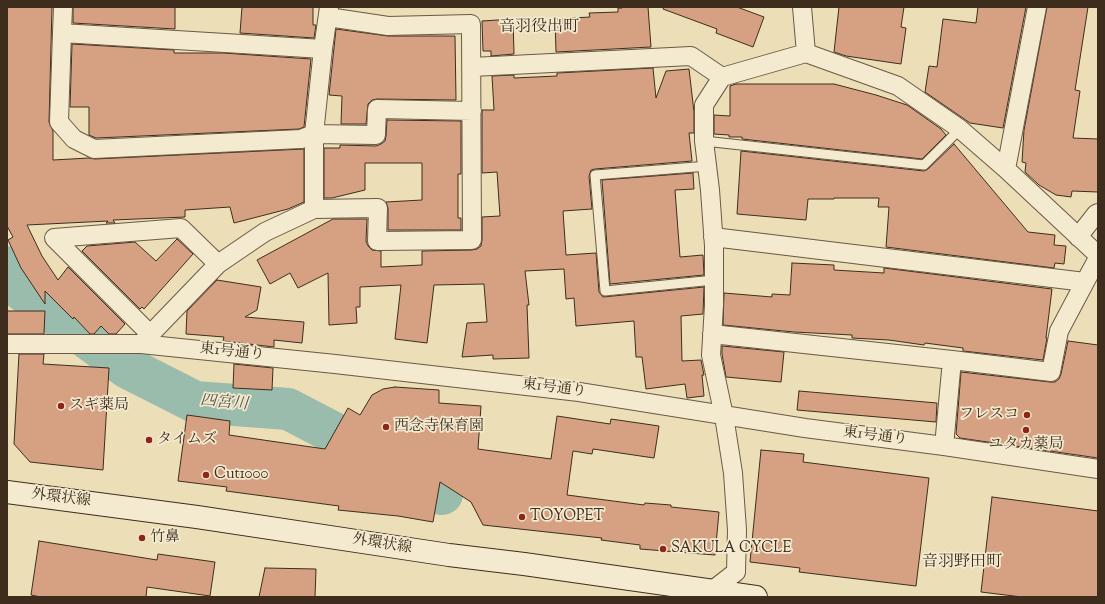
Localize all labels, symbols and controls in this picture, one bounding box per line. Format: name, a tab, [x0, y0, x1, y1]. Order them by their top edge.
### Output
district label: 音羽役出町	[499, 18, 579, 38]
street label: 東1号通り	[199, 341, 265, 365]
street label: 東1号通り	[521, 376, 587, 402]
water label: 四宮川	[199, 392, 249, 416]
place label: スギ薬局	[69, 397, 129, 415]
marker: スギ薬局	[56, 401, 66, 411]
place label: フレスコ	[959, 406, 1019, 424]
marker: フレスコ	[1022, 410, 1032, 420]
place label: 西念寺保育園	[394, 418, 484, 436]
marker: 西念寺保育園	[381, 422, 391, 432]
street label: 東1号通り	[842, 424, 908, 450]
marker: ユタカ薬局	[1021, 425, 1031, 435]
place label: タイムズ	[157, 431, 217, 449]
marker: タイムズ	[144, 435, 154, 445]
place label: ユタカ薬局	[989, 436, 1063, 454]
place label: Cut1000	[214, 466, 268, 484]
marker: Cut1000	[201, 470, 211, 480]
street label: 外環状線	[30, 486, 92, 512]
place label: TOYOPET	[530, 508, 604, 526]
marker: TOYOPET	[517, 512, 527, 522]
place label: 竹鼻	[150, 529, 180, 547]
street label: 外環状線	[351, 531, 413, 559]
marker: 竹鼻	[137, 533, 147, 543]
place label: SAKULA CYCLE	[671, 540, 791, 558]
marker: SAKULA CYCLE	[658, 544, 668, 554]
district label: 音羽野田町	[922, 553, 1002, 573]

